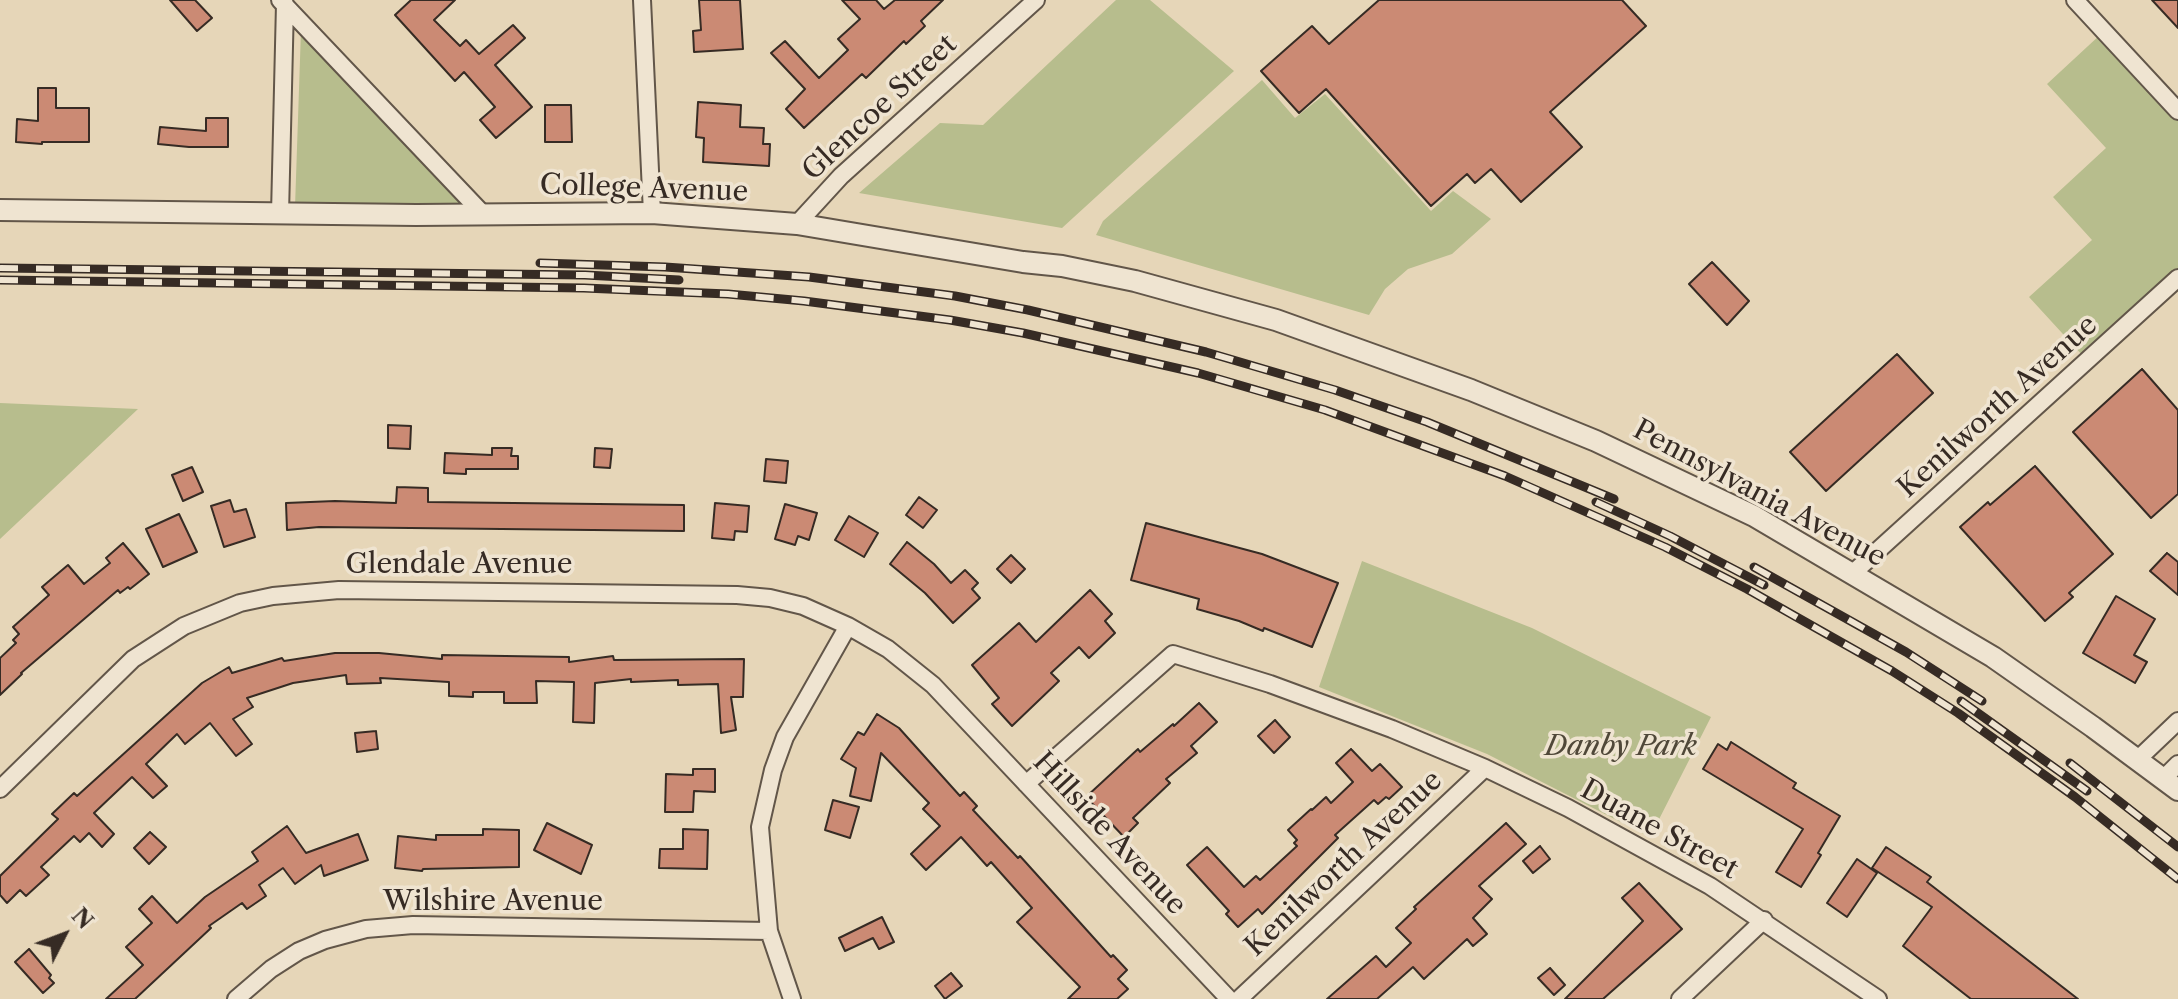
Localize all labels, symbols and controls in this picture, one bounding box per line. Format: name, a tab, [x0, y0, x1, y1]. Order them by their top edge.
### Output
street label: Glencoe Street	[796, 28, 964, 188]
street label: College Avenue	[539, 169, 749, 209]
street label: Kenilworth Avenue	[1891, 309, 2105, 505]
street label: Pennsylvania Avenue	[1627, 413, 1891, 575]
street label: Glendale Avenue	[346, 548, 572, 582]
park label: Danby Park	[1545, 730, 1697, 764]
street label: Hillside Avenue	[1025, 746, 1193, 922]
street label: Kenilworth Avenue	[1239, 764, 1449, 964]
street label: Duane Street	[1574, 773, 1744, 887]
street label: Wilshire Avenue	[383, 885, 603, 919]
north arrow	[24, 895, 104, 975]
text: N	[66, 902, 99, 935]

